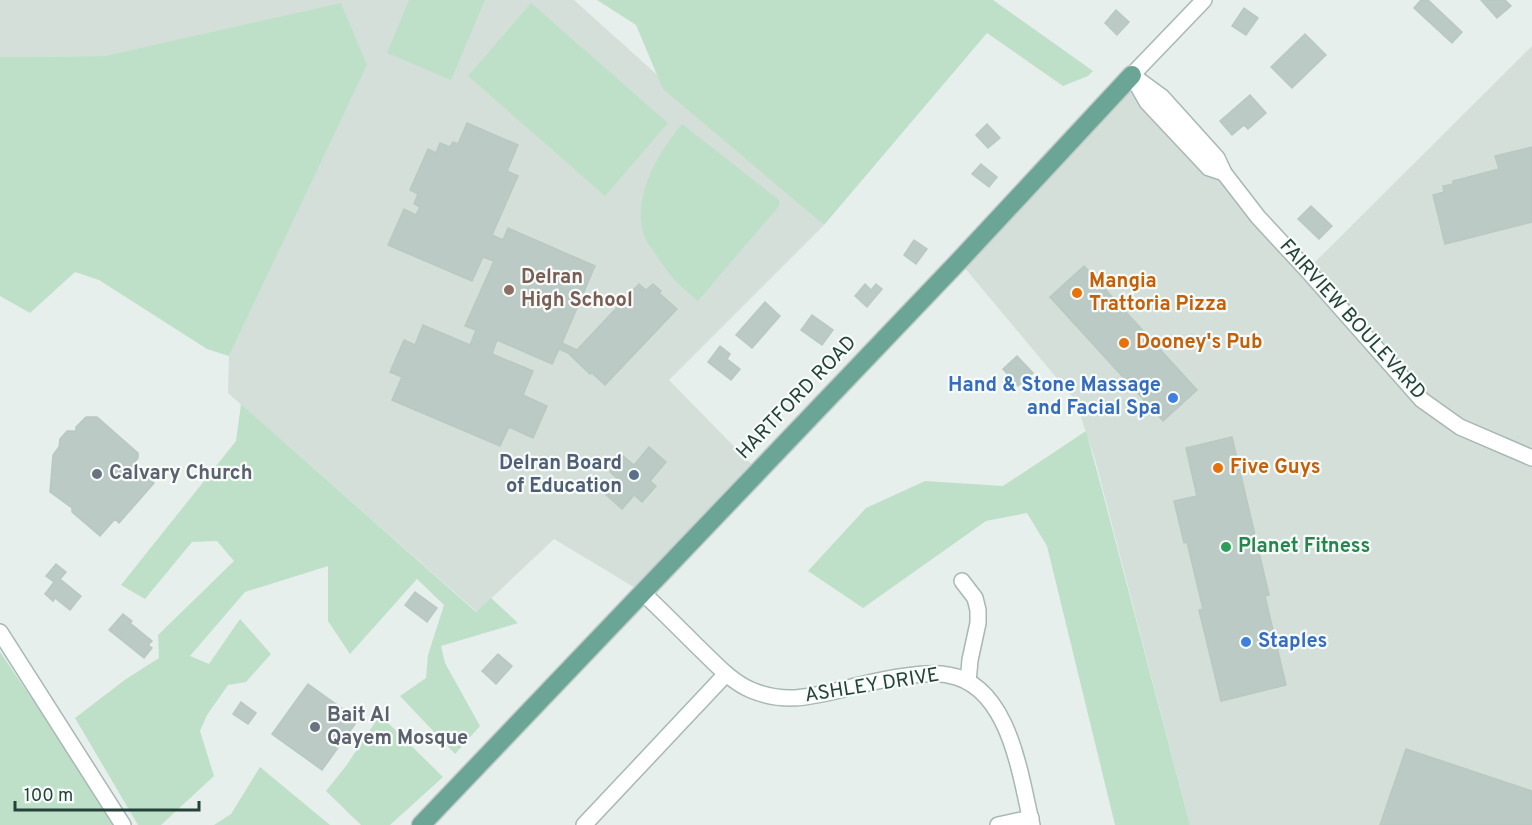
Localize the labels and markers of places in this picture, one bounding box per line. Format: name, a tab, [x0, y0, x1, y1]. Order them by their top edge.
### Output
place label: Delran High School	[521, 265, 633, 314]
place label: Mangia Trattoria Pizza	[1089, 269, 1227, 318]
marker: Delran High School	[502, 283, 516, 297]
marker: Mangia Trattoria Pizza	[1070, 286, 1084, 300]
place label: Dooney's Pub	[1136, 330, 1262, 356]
marker: Dooney's Pub	[1117, 336, 1131, 350]
place label: Hand & Stone Massage and Facial Spa	[948, 373, 1161, 422]
marker: Hand & Stone Massage and Facial Spa	[1166, 391, 1180, 405]
place label: Delran Board of Education	[499, 451, 622, 500]
place label: Five Guys	[1230, 455, 1321, 481]
place label: Calvary Church	[109, 461, 253, 487]
marker: Five Guys	[1211, 461, 1225, 475]
marker: Calvary Church	[90, 467, 104, 481]
marker: Delran Board of Education	[627, 468, 641, 482]
place label: Planet Fitness	[1238, 534, 1370, 560]
marker: Planet Fitness	[1219, 540, 1233, 554]
place label: Staples	[1258, 629, 1327, 655]
marker: Staples	[1239, 635, 1253, 649]
place label: Bait Al Qayem Mosque	[327, 703, 468, 752]
marker: Bait Al Qayem Mosque	[308, 720, 322, 734]

